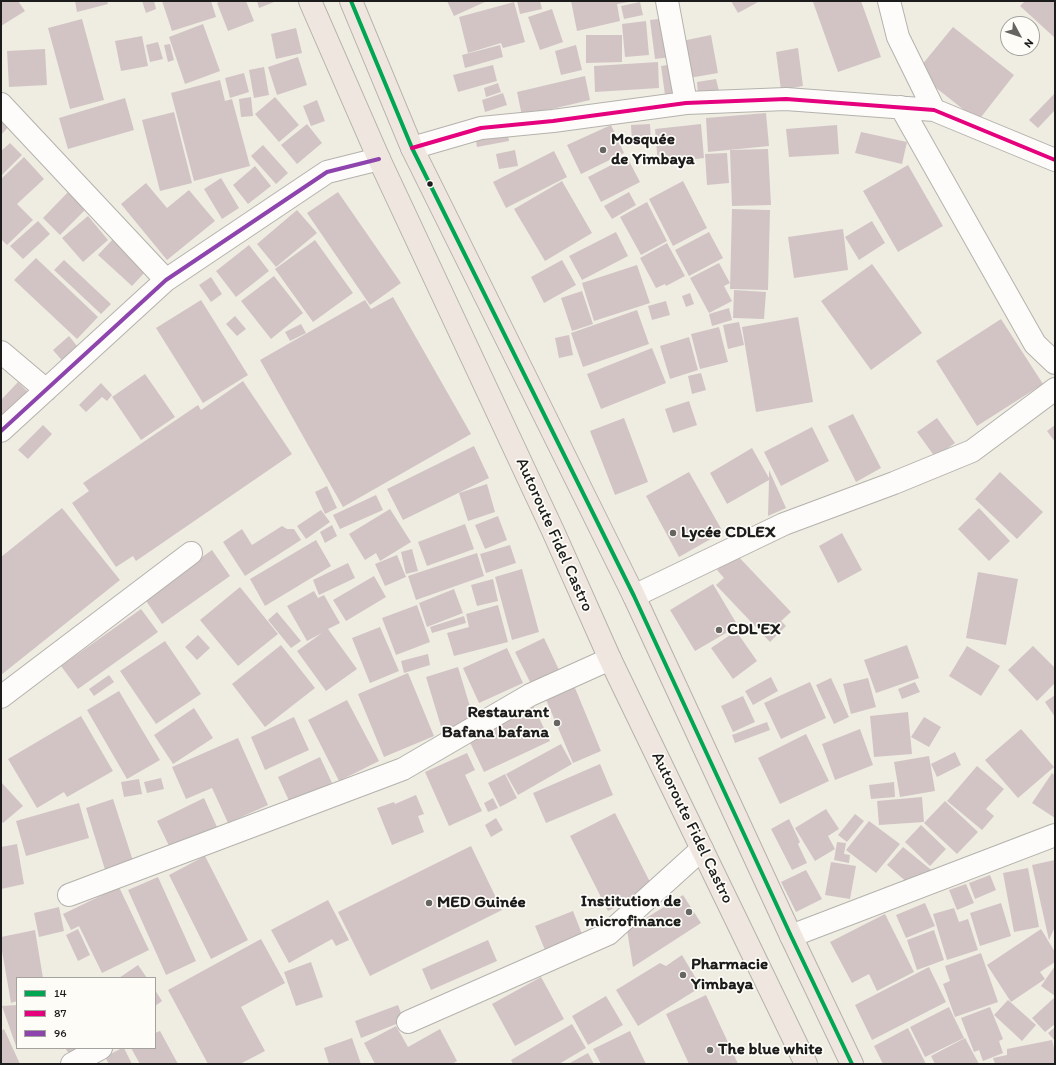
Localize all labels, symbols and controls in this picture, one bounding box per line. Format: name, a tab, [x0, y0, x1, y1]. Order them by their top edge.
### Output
north arrow	[1000, 16, 1040, 56]
text: N	[1021, 36, 1036, 50]
place label: Mosquée de Yimbaya	[611, 130, 695, 170]
marker: Mosquée de Yimbaya	[598, 145, 608, 155]
unlabelled marker	[425, 179, 435, 189]
street label: Autoroute Fidel Castro	[511, 455, 597, 615]
place label: Lycée CDLEX	[681, 523, 776, 543]
marker: Lycée CDLEX	[668, 528, 678, 538]
place label: CDL'EX	[727, 620, 781, 640]
marker: CDL'EX	[714, 625, 724, 635]
place label: Restaurant Bafana bafana	[442, 703, 549, 743]
marker: Restaurant Bafana bafana	[552, 718, 562, 728]
street label: Autoroute Fidel Castro	[646, 749, 738, 907]
place label: Institution de microfinance	[581, 892, 681, 932]
place label: MED Guinée	[437, 893, 526, 913]
marker: MED Guinée	[424, 898, 434, 908]
marker: Institution de microfinance	[684, 907, 694, 917]
place label: Pharmacie Yimbaya	[691, 955, 768, 995]
marker: Pharmacie Yimbaya	[678, 970, 688, 980]
legend	[16, 977, 156, 1049]
text: 14	[54, 986, 67, 1000]
text: 87	[54, 1006, 67, 1020]
text: 96	[54, 1026, 67, 1040]
place label: The blue white	[718, 1040, 823, 1060]
marker: The blue white	[705, 1045, 715, 1055]

